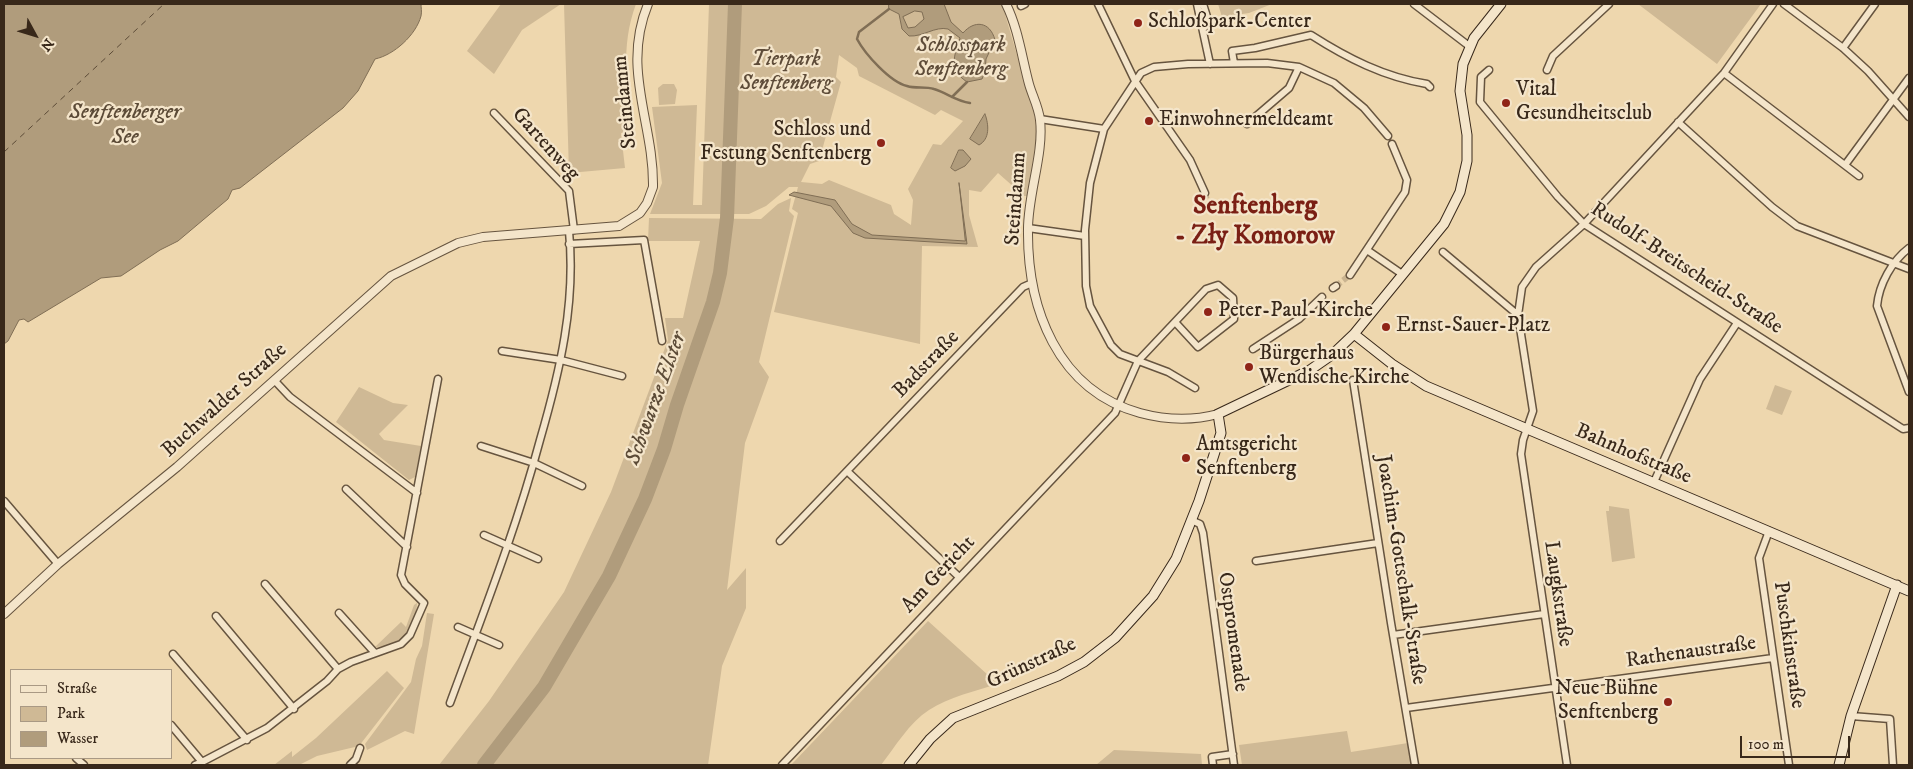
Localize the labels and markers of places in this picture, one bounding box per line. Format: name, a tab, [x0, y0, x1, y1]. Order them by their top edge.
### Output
place label: Schloßpark-Center	[1148, 10, 1311, 36]
marker: Schloßpark-Center	[1132, 17, 1144, 29]
place label: Vital Gesundheitsclub	[1516, 78, 1652, 128]
marker: Vital Gesundheitsclub	[1500, 97, 1512, 109]
place label: Einwohnermeldeamt	[1159, 108, 1333, 134]
marker: Einwohnermeldeamt	[1143, 115, 1155, 127]
place label: Schloss und Festung Senftenberg	[700, 118, 871, 168]
marker: Schloss und Festung Senftenberg	[875, 137, 887, 149]
place label: Peter-Paul-Kirche	[1218, 299, 1373, 325]
marker: Peter-Paul-Kirche	[1202, 306, 1214, 318]
place label: Ernst-Sauer-Platz	[1396, 314, 1550, 340]
marker: Ernst-Sauer-Platz	[1380, 321, 1392, 333]
place label: Bürgerhaus Wendische Kirche	[1259, 342, 1410, 392]
marker: Bürgerhaus Wendische Kirche	[1243, 361, 1255, 373]
place label: Amtsgericht Senftenberg	[1196, 433, 1298, 483]
marker: Amtsgericht Senftenberg	[1180, 452, 1192, 464]
place label: Neue Bühne Senftenberg	[1555, 677, 1658, 727]
marker: Neue Bühne Senftenberg	[1662, 696, 1674, 708]

